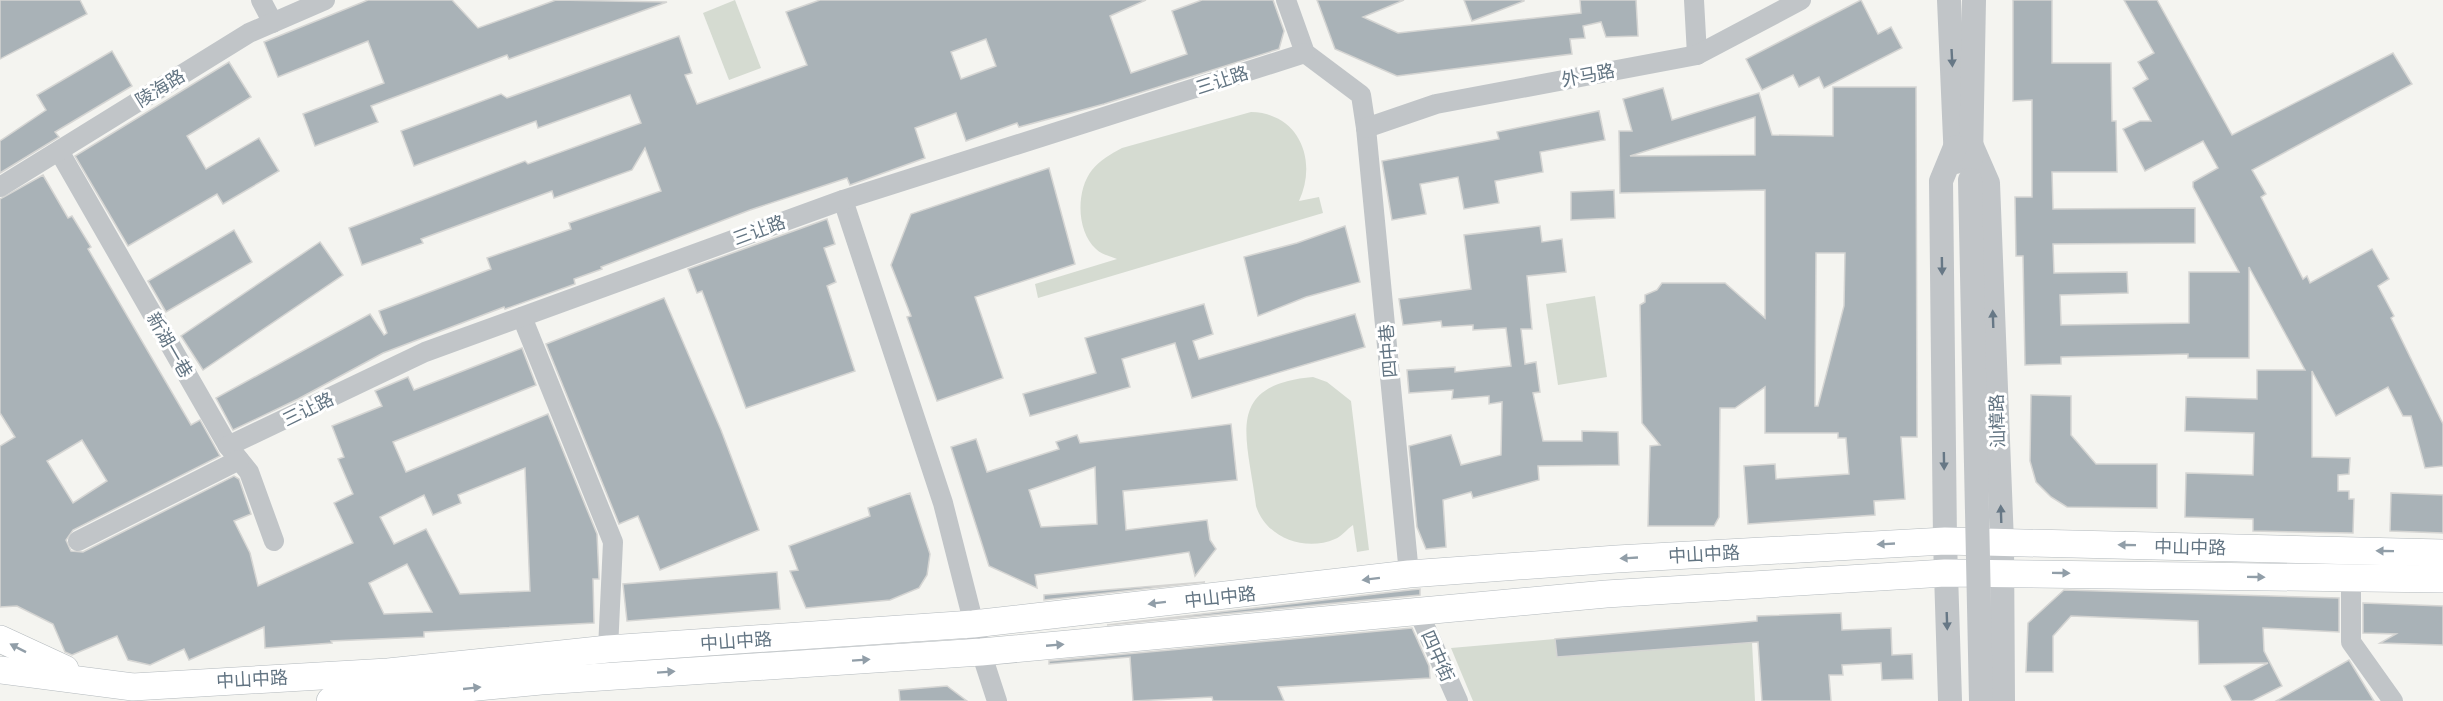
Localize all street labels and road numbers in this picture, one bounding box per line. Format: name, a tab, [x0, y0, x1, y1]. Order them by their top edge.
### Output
street label: 外马路	[1559, 60, 1617, 90]
street label: 三让路	[1193, 62, 1251, 98]
street label: 陵海路	[132, 65, 188, 111]
street label: 三让路	[730, 211, 788, 249]
street label: 新湖一巷	[143, 309, 197, 381]
street label: 四中巷	[1375, 323, 1401, 379]
street label: 三让路	[279, 388, 337, 430]
street label: 汕樟路	[1986, 394, 2008, 448]
street label: 中山中路	[2154, 536, 2226, 558]
street label: 中山中路	[1667, 542, 1741, 566]
street label: 中山中路	[1183, 583, 1257, 611]
street label: 四中街	[1417, 627, 1459, 685]
street label: 中山中路	[699, 628, 773, 654]
street label: 中山中路	[215, 667, 289, 691]

